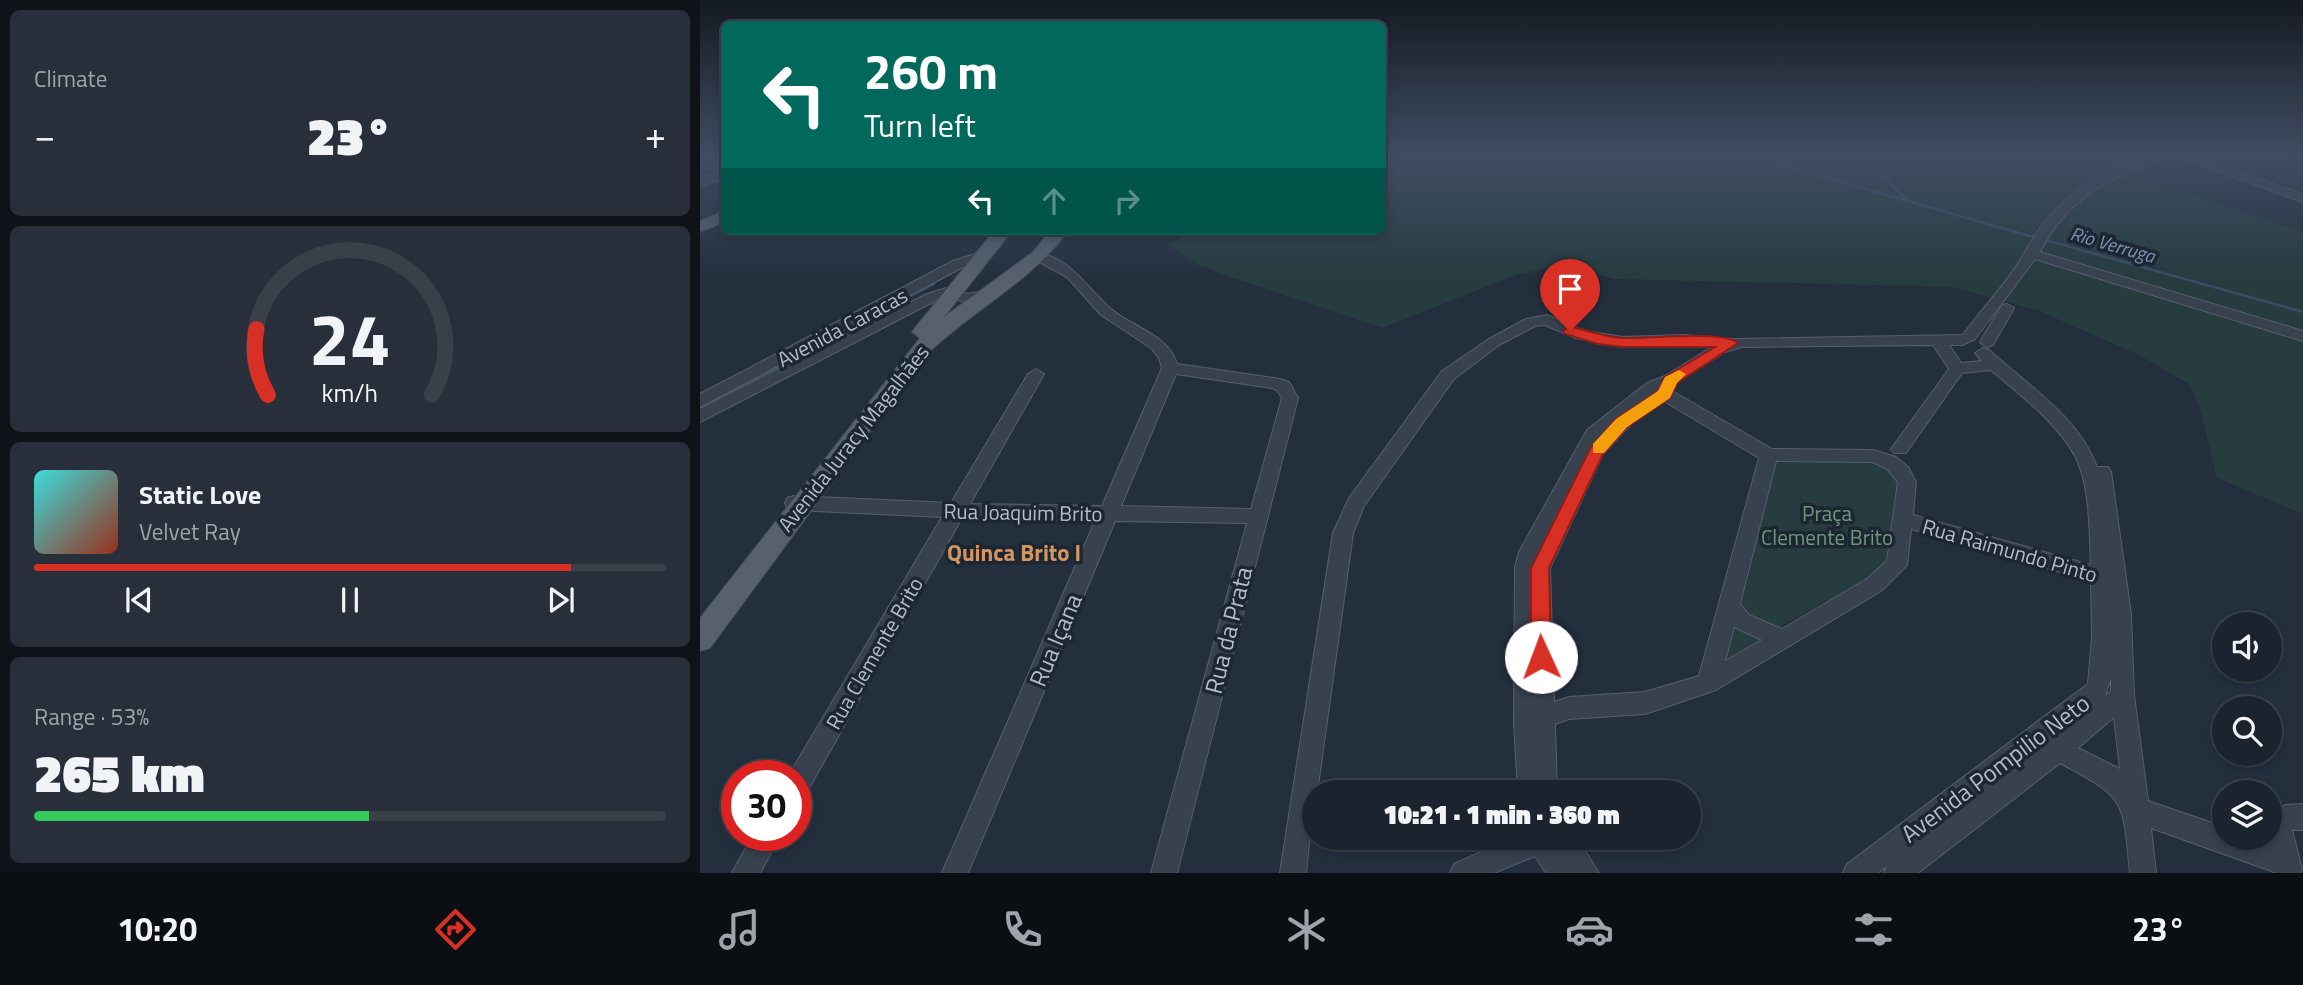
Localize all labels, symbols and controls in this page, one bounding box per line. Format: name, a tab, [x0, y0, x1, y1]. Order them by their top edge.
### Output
text: 260 m	[864, 33, 998, 108]
icon: left	[749, 49, 840, 140]
text: Climate	[34, 61, 107, 96]
text: 23°	[307, 96, 393, 175]
text: Turn left	[864, 101, 976, 149]
text: −	[34, 106, 55, 164]
text: +	[645, 106, 666, 164]
icon: left	[962, 182, 1000, 220]
icon: ahead	[1035, 182, 1073, 220]
icon: right	[1108, 182, 1146, 220]
water label: Rio Verruga	[2067, 218, 2160, 270]
pin	[1540, 259, 1600, 331]
icon: arrive	[1551, 270, 1589, 308]
street label: Avenida Caracas	[771, 279, 913, 375]
text: 24	[309, 283, 391, 393]
street label: Avenida Juracy Magalhães	[770, 337, 936, 539]
text: km/h	[322, 373, 378, 411]
text: Static Love	[139, 475, 261, 514]
street label: Rua Joaquim Brito	[943, 495, 1103, 529]
park label: Praça Clemente Brito	[1761, 497, 1893, 553]
street label: Rua Raimundo Pinto	[1919, 510, 2101, 590]
text: Velvet Ray	[139, 514, 241, 549]
district label: Quinca Brito I	[947, 535, 1081, 570]
street label: Rua da Prata	[1195, 563, 1261, 697]
street label: Rua Clemente Brito	[817, 571, 931, 735]
icon: previous	[120, 581, 158, 619]
icon: pause	[331, 581, 369, 619]
icon: next	[542, 581, 580, 619]
street label: Rua Içana	[1019, 588, 1091, 692]
map controls	[2212, 612, 2282, 850]
button: sound	[2212, 612, 2282, 682]
position arrow	[1504, 620, 1578, 694]
street label: Avenida Pompilio Neto	[1893, 685, 2097, 851]
button: search	[2212, 696, 2282, 766]
text: Range · 53%	[34, 699, 149, 734]
text: 265 km	[34, 733, 205, 812]
speed limit sign: 30	[721, 760, 812, 851]
button: layers	[2212, 780, 2282, 850]
text: 10:21 · 1 min · 360 m	[1383, 795, 1620, 834]
text: 10:20	[117, 905, 197, 953]
icon: directions	[431, 905, 480, 954]
icon: music	[715, 905, 764, 954]
icon: phone	[998, 905, 1047, 954]
icon: climate	[1282, 905, 1331, 954]
icon: car	[1565, 905, 1614, 954]
icon: filters	[1849, 905, 1898, 954]
text: 23°	[2132, 905, 2186, 953]

